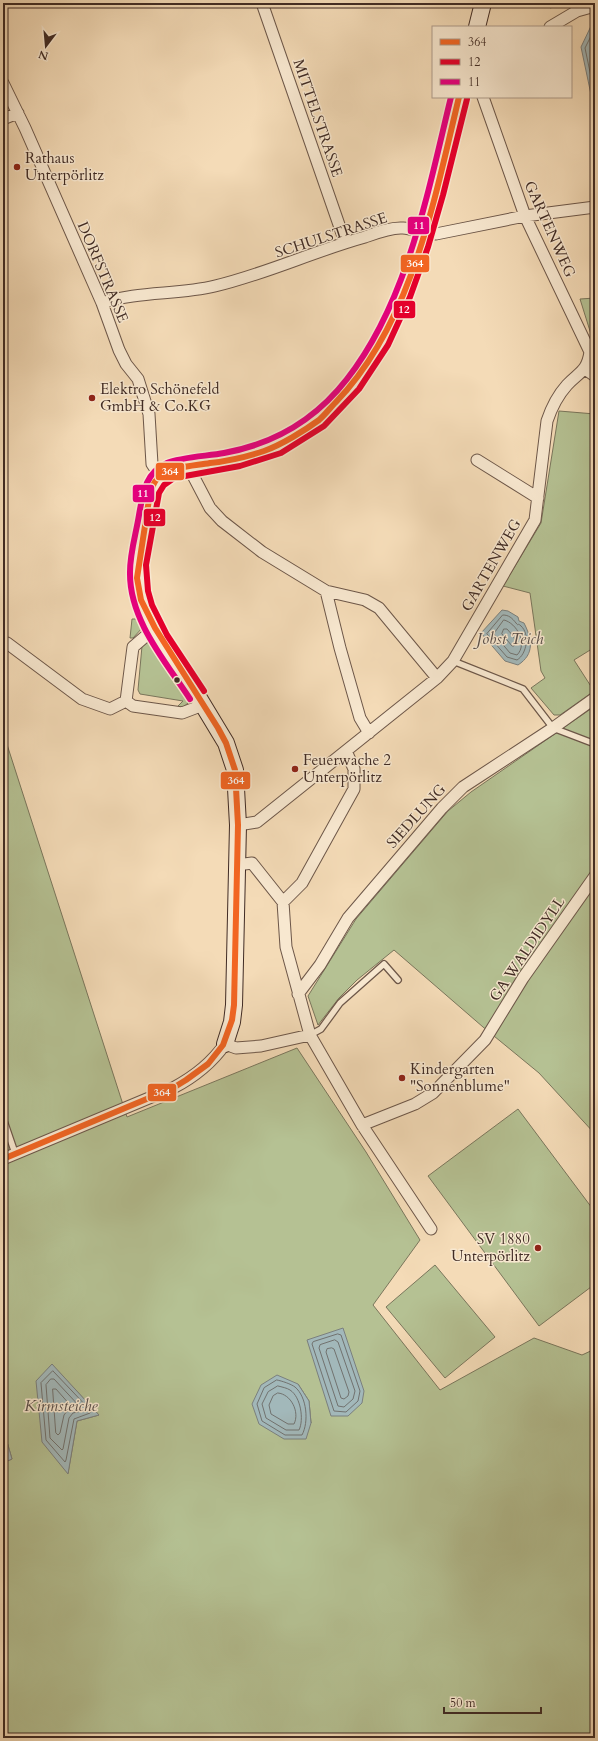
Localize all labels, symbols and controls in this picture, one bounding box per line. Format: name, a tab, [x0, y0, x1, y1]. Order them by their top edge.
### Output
north arrow	[26, 26, 66, 66]
legend	[432, 26, 572, 98]
text: 364	[468, 34, 486, 50]
text: N	[36, 46, 50, 64]
text: 12	[468, 54, 480, 70]
street label: MITTELSTRASSE	[288, 56, 348, 180]
text: 11	[468, 74, 480, 90]
place label: Rathaus Unterpörlitz	[25, 148, 104, 185]
marker: Rathaus Unterpörlitz	[12, 162, 22, 172]
street label: GARTENWEG	[520, 178, 580, 281]
street label: SCHULSTRASSE	[272, 207, 390, 263]
line badge: 11	[407, 216, 430, 235]
street label: DORFSTRASSE	[73, 218, 133, 326]
text: 11	[413, 218, 425, 233]
line badge: 364	[400, 254, 430, 273]
text: 364	[407, 256, 424, 271]
line badge: 12	[393, 300, 416, 319]
text: 12	[398, 302, 410, 317]
place label: Elektro Schönefeld GmbH & Co.KG	[100, 379, 219, 416]
marker: Elektro Schönefeld GmbH & Co.KG	[87, 393, 97, 403]
line badge: 364	[155, 462, 185, 481]
text: 364	[162, 464, 179, 479]
line badge: 11	[132, 484, 155, 503]
text: 11	[137, 486, 149, 501]
line badge: 12	[143, 508, 166, 527]
text: 12	[149, 510, 161, 525]
street label: GARTENWEG	[456, 515, 526, 615]
water label: Jobst Teich	[472, 628, 544, 650]
unlabelled marker	[172, 675, 182, 685]
place label: Feuerwache 2 Unterpörlitz	[303, 750, 391, 787]
marker: Feuerwache 2 Unterpörlitz	[290, 764, 300, 774]
line badge: 364	[220, 771, 251, 790]
text: 364	[228, 773, 245, 788]
street label: SIEDLUNG	[382, 779, 450, 852]
street label: GA WALDIDYLL	[485, 892, 570, 1005]
place label: Kindergarten "Sonnenblume"	[410, 1059, 510, 1096]
marker: Kindergarten "Sonnenblume"	[397, 1073, 407, 1083]
line badge: 364	[147, 1083, 177, 1102]
text: 364	[154, 1085, 171, 1100]
place label: SV 1880 Unterpörlitz	[451, 1229, 530, 1266]
marker: SV 1880 Unterpörlitz	[533, 1243, 543, 1253]
water label: Kirmsteiche	[24, 1395, 99, 1417]
scale bar	[444, 1689, 541, 1715]
text: 50 m	[450, 1695, 477, 1711]

